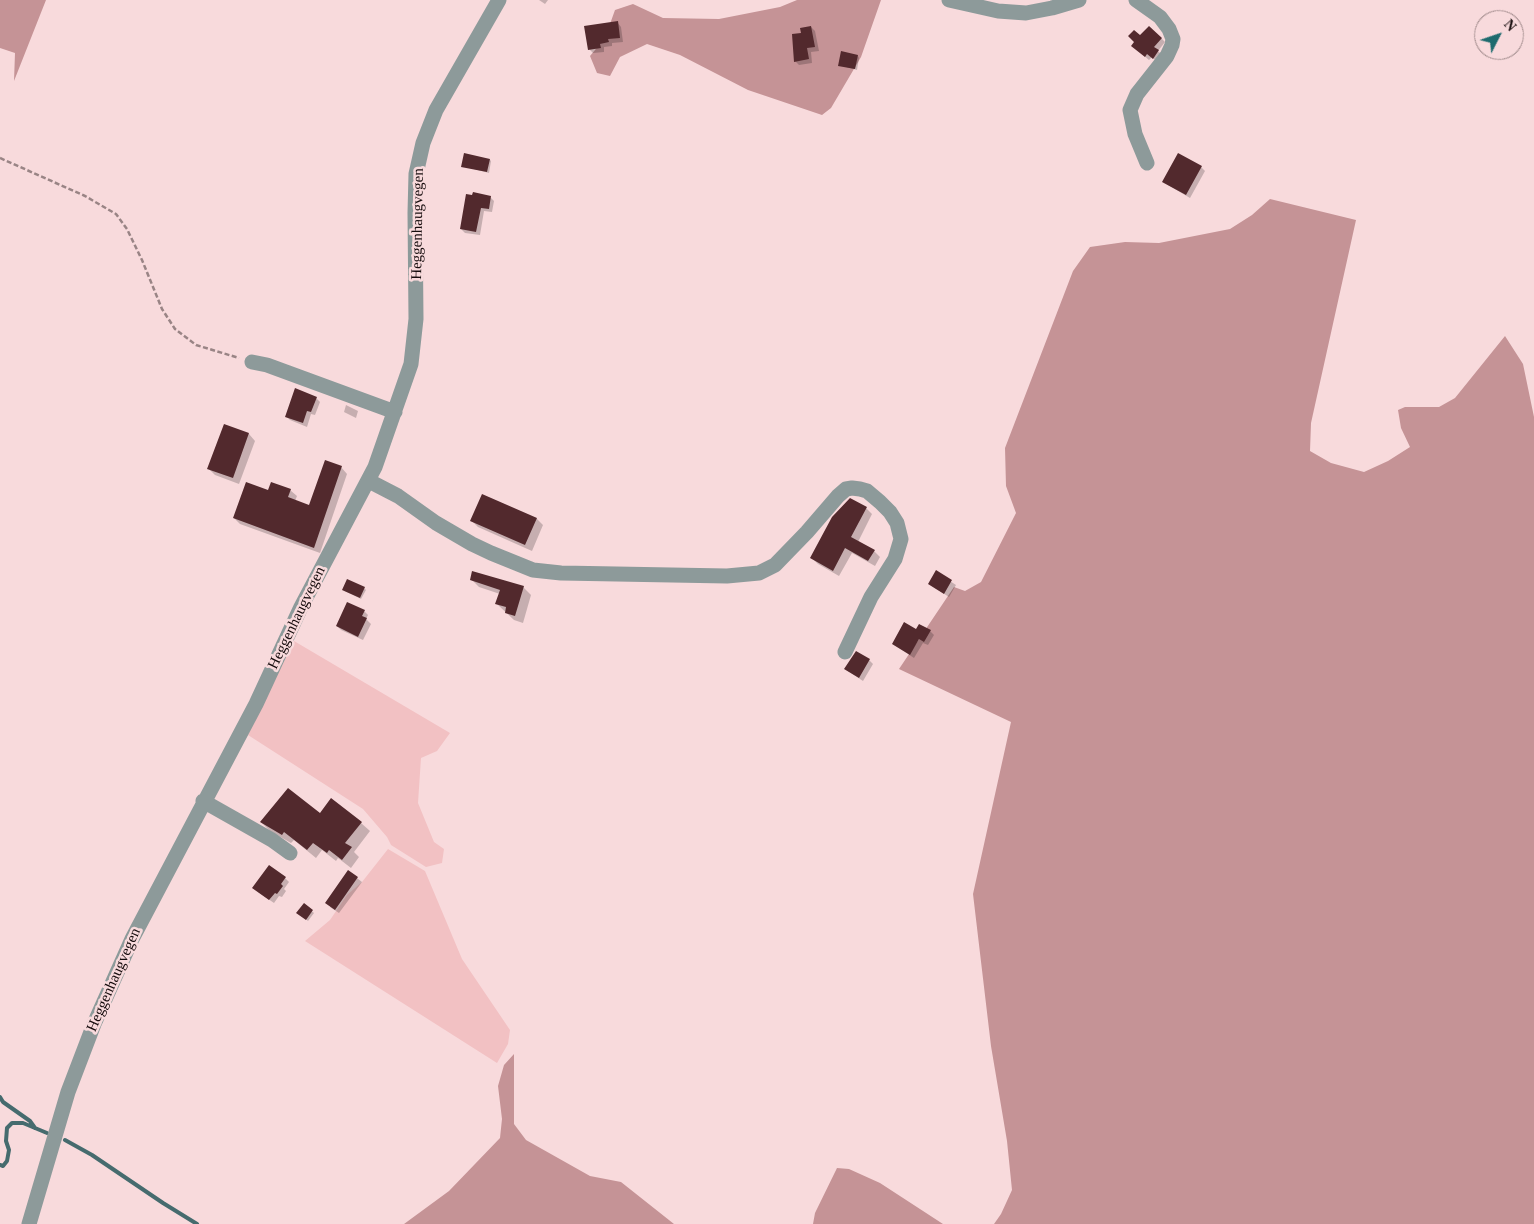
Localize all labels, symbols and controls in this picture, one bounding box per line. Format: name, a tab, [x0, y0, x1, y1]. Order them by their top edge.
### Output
north arrow	[1474, 10, 1524, 60]
text: N	[1501, 17, 1519, 34]
street label: Heggenhaugvegen	[408, 168, 428, 280]
street label: Heggenhaugvegen	[264, 564, 330, 672]
street label: Heggenhaugvegen	[83, 925, 145, 1035]

